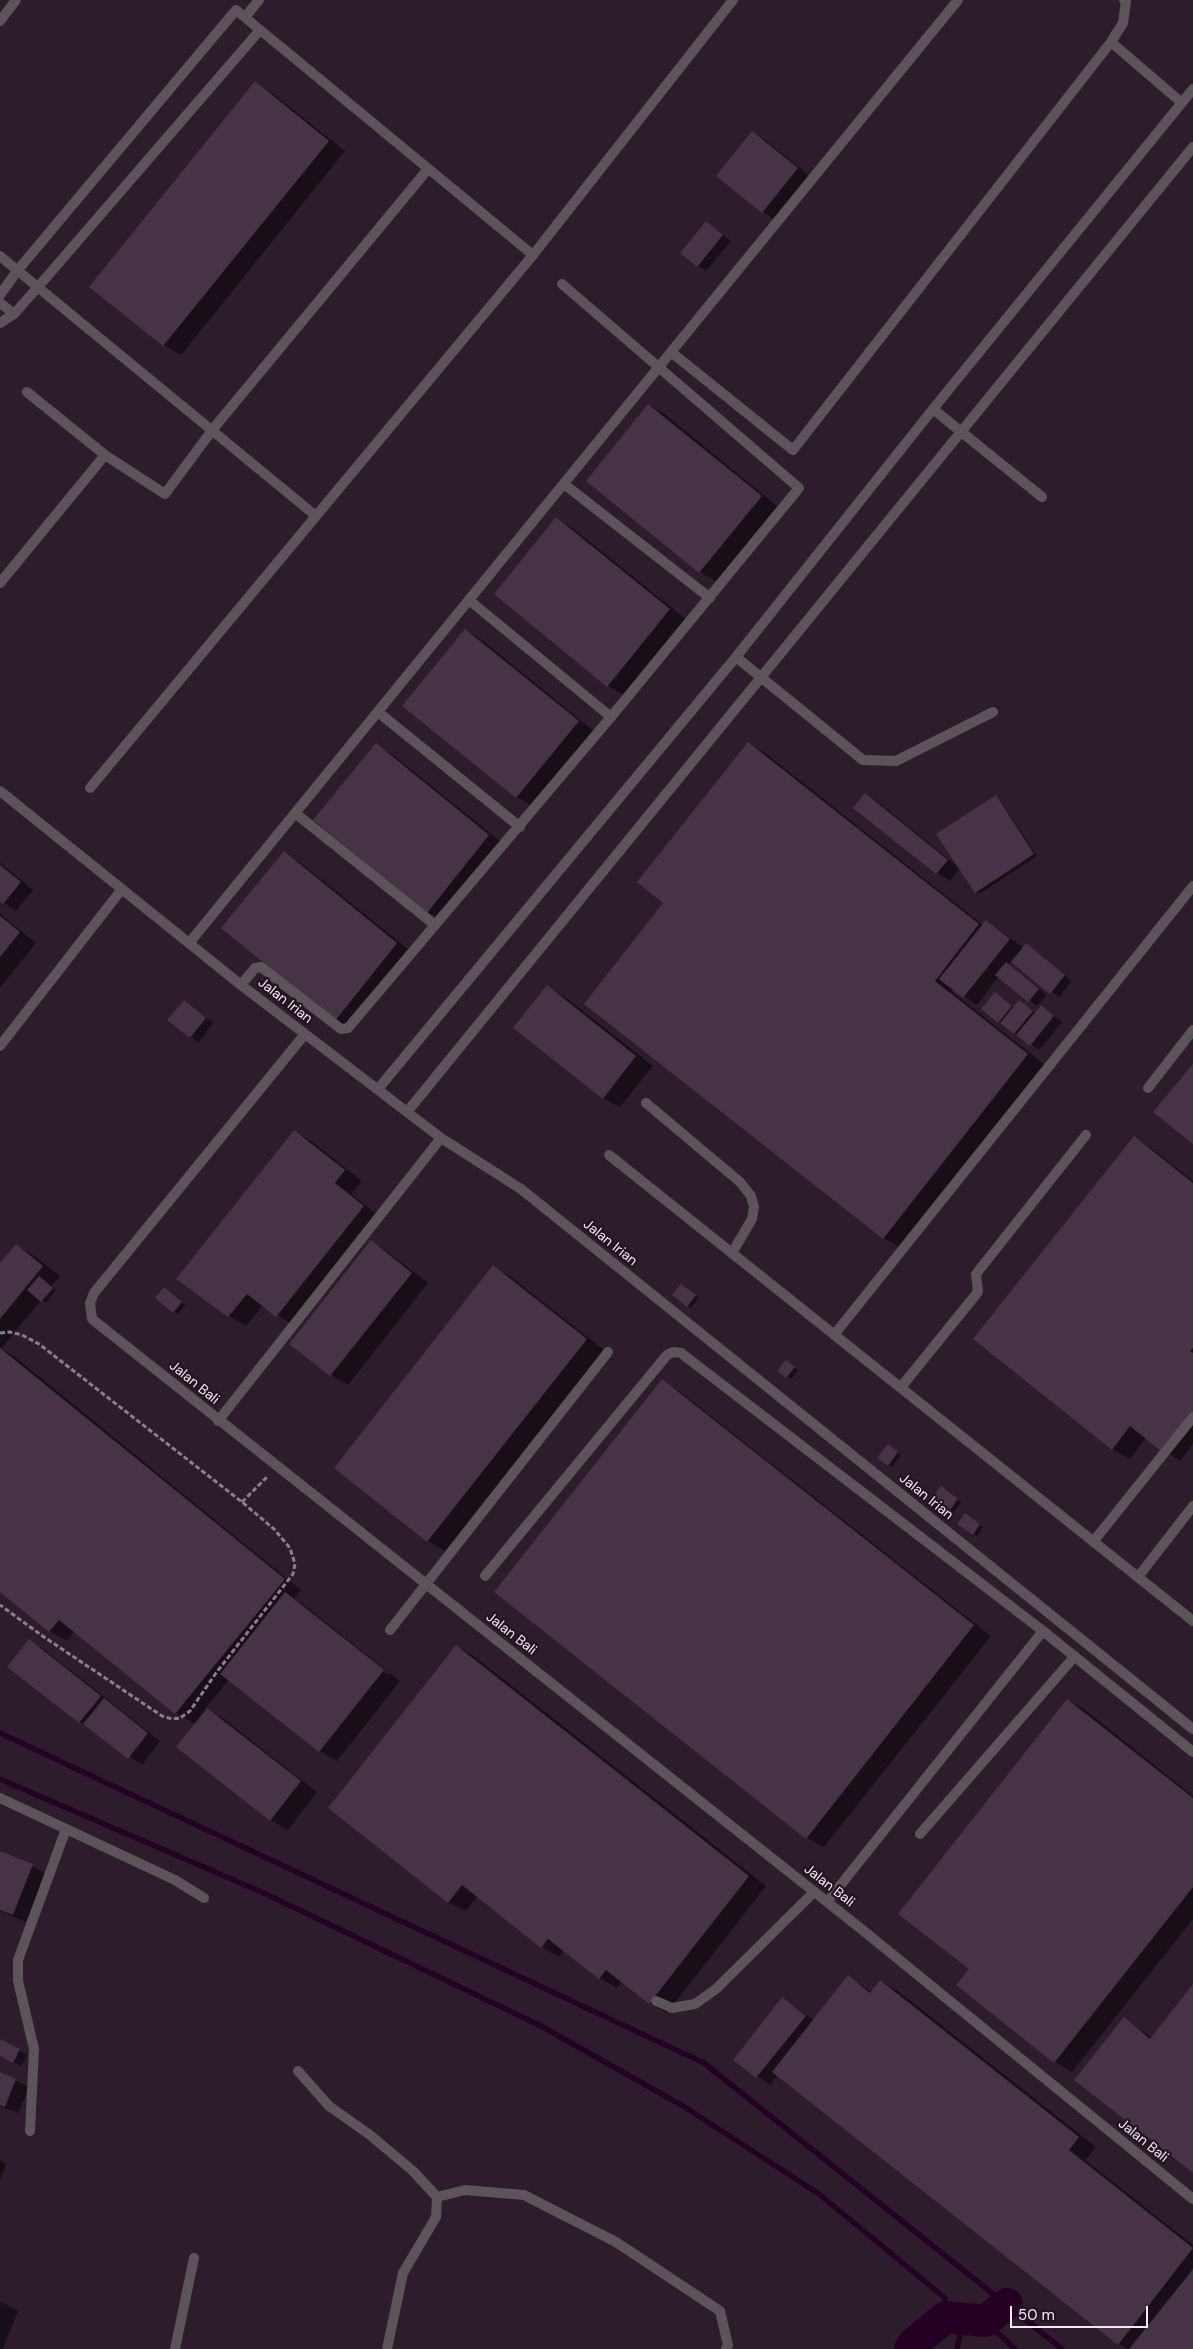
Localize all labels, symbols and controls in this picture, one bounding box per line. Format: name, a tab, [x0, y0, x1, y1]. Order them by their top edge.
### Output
street label: Jalan Irian	[254, 974, 316, 1028]
street label: Jalan Irian	[580, 1216, 640, 1270]
street label: Jalan Bali	[166, 1358, 222, 1408]
street label: Jalan Irian	[896, 1470, 956, 1524]
street label: Jalan Bali	[482, 1609, 540, 1659]
street label: Jalan Bali	[800, 1861, 858, 1911]
street label: Jalan Bali	[1115, 2116, 1171, 2166]
scale bar	[1013, 2296, 1150, 2328]
text: 50 m	[1018, 2305, 1055, 2325]

